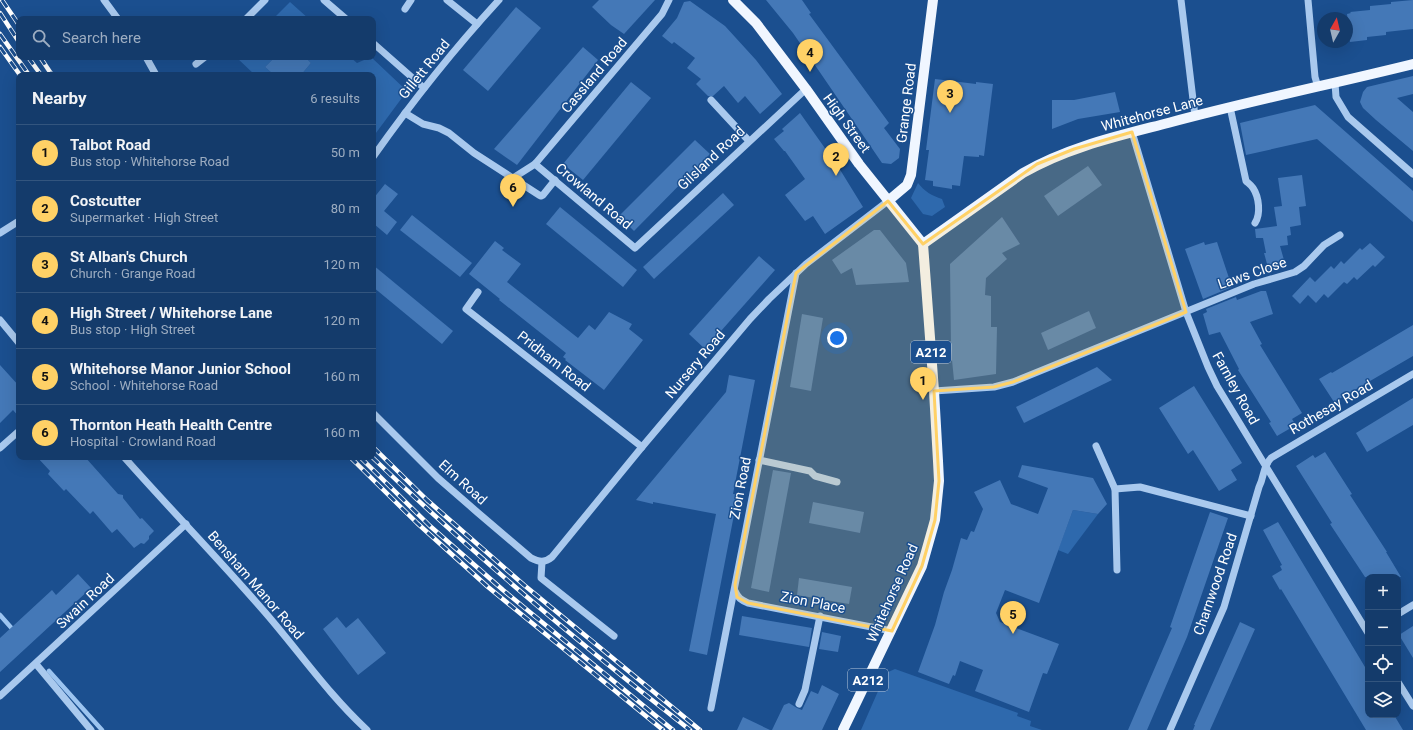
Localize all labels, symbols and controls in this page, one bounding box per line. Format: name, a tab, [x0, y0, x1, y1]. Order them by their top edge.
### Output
north arrow	[1317, 12, 1353, 48]
search box	[16, 16, 376, 60]
icon: search	[30, 27, 52, 49]
text: Search here	[62, 29, 141, 47]
street label: Cassland Road	[558, 34, 630, 116]
street label: Gillett Road	[395, 36, 453, 102]
pin: 4	[797, 39, 823, 72]
street label: Grange Road	[893, 62, 919, 144]
pin: 3	[937, 80, 963, 113]
text: Nearby	[32, 88, 87, 108]
street label: High Street	[820, 90, 874, 156]
text: 6 results	[310, 91, 360, 106]
street label: Whitehorse Lane	[1099, 92, 1205, 134]
street label: Gilsland Road	[674, 123, 748, 193]
text: Talbot Road	[70, 136, 150, 154]
pin: 2	[823, 143, 849, 176]
text: 1	[41, 145, 49, 160]
text: 50 m	[331, 145, 360, 160]
text: Bus stop · Whitehorse Road	[70, 154, 229, 169]
street label: Crowland Road	[553, 160, 635, 232]
pin: 6	[500, 174, 526, 207]
text: Costcutter	[70, 192, 141, 210]
text: 2	[41, 201, 49, 216]
text: 80 m	[331, 201, 360, 216]
text: Supermarket · High Street	[70, 210, 218, 225]
text: St Alban's Church	[70, 248, 188, 266]
street label: Laws Close	[1216, 254, 1288, 292]
text: 3	[41, 257, 49, 272]
text: 120 m	[323, 257, 360, 272]
text: Church · Grange Road	[70, 266, 195, 281]
text: High Street / Whitehorse Lane	[70, 304, 272, 322]
text: 4	[41, 313, 49, 328]
text: 120 m	[323, 313, 360, 328]
text: Bus stop · High Street	[70, 322, 195, 337]
street label: Nursery Road	[662, 327, 728, 401]
street label: Pridham Road	[514, 328, 594, 394]
your location	[827, 328, 847, 348]
road number: A212	[911, 341, 951, 363]
street label: Farnley Road	[1209, 349, 1263, 427]
text: Whitehorse Manor Junior School	[70, 360, 291, 378]
pin: 1	[910, 367, 936, 400]
text: 5	[41, 369, 49, 384]
text: 160 m	[323, 369, 360, 384]
street label: Rothesay Road	[1287, 377, 1375, 437]
text: School · Whitehorse Road	[70, 378, 218, 393]
text: Thornton Heath Health Centre	[70, 416, 272, 434]
text: 6	[41, 425, 49, 440]
text: 160 m	[323, 425, 360, 440]
text: Hospital · Crowland Road	[70, 434, 216, 449]
street label: Zion Road	[726, 455, 754, 521]
street label: Elm Road	[436, 456, 490, 508]
street label: Bensham Manor Road	[205, 528, 307, 642]
street label: Charnwood Road	[1190, 531, 1240, 637]
street label: Whitehorse Road	[863, 541, 921, 645]
street label: Swain Road	[53, 570, 117, 632]
map controls	[1365, 574, 1401, 718]
button: +	[1365, 574, 1401, 610]
street label: Zion Place	[779, 588, 847, 616]
pin: 5	[1000, 601, 1026, 634]
button: −	[1365, 610, 1401, 646]
button: locate	[1365, 646, 1401, 682]
road number: A212	[848, 669, 888, 691]
button: layers	[1365, 682, 1401, 718]

